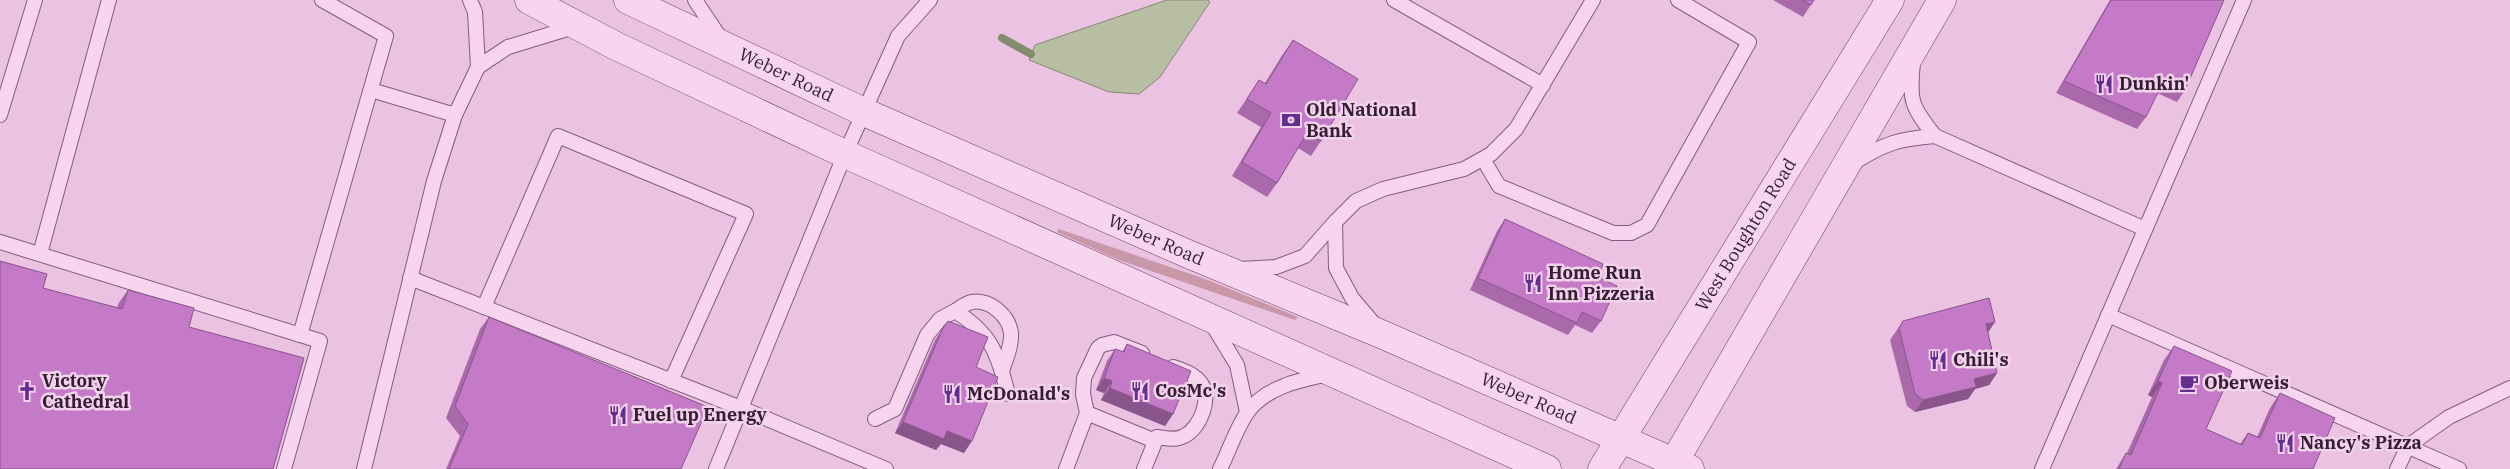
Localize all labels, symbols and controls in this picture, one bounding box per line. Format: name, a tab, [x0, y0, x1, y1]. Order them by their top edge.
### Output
street label: Weber Road	[735, 42, 837, 107]
place label: Dunkin'	[2119, 72, 2189, 95]
restaurant icon: Dunkin'	[2093, 73, 2115, 95]
place label: Old National Bank	[1306, 98, 1417, 142]
bank icon: Old National Bank	[1280, 109, 1302, 131]
street label: West Boughton Road	[1690, 154, 1801, 315]
street label: Weber Road	[1105, 208, 1207, 270]
place label: Home Run Inn Pizzeria	[1548, 261, 1655, 305]
restaurant icon: Home Run Inn Pizzeria	[1522, 272, 1544, 294]
place label: Chili's	[1953, 348, 2009, 371]
restaurant icon: Chili's	[1927, 349, 1949, 371]
street label: Weber Road	[1477, 367, 1580, 429]
place label: Victory Cathedral	[42, 369, 129, 413]
place label: Oberweis	[2204, 371, 2289, 394]
cafe icon: Oberweis	[2178, 372, 2200, 394]
place label: CosMc's	[1155, 379, 1226, 402]
church icon: Victory Cathedral	[16, 380, 38, 402]
restaurant icon: CosMc's	[1129, 380, 1151, 402]
place label: McDonald's	[967, 382, 1070, 405]
restaurant icon: McDonald's	[941, 383, 963, 405]
place label: Fuel up Energy	[633, 403, 767, 426]
restaurant icon: Fuel up Energy	[607, 404, 629, 426]
place label: Nancy's Pizza	[2300, 431, 2422, 454]
restaurant icon: Nancy's Pizza	[2274, 432, 2296, 454]

